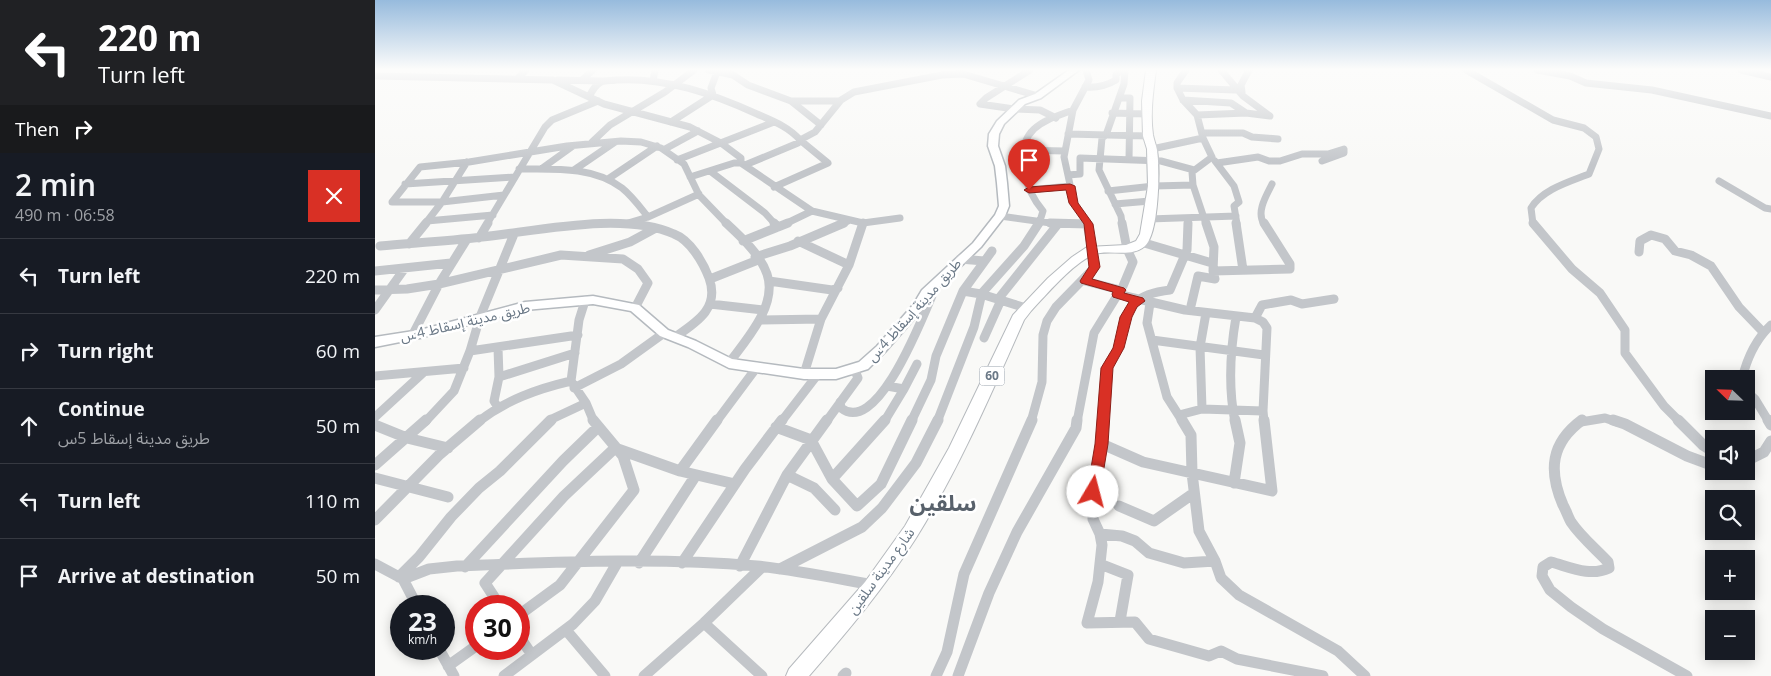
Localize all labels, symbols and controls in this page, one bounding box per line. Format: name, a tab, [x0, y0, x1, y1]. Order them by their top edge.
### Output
text: 220 m	[98, 14, 202, 61]
icon: left	[15, 20, 80, 85]
text: Turn left	[98, 59, 185, 89]
icon: right	[69, 115, 97, 143]
text: Then	[15, 116, 59, 142]
pin	[1008, 139, 1050, 190]
icon: arrive	[1015, 146, 1043, 174]
text: 2 min	[15, 164, 96, 205]
button: close	[308, 170, 360, 222]
text: 490 m · 06:58	[15, 204, 115, 226]
street label: طريق مدينة إسقاط 4س	[862, 254, 966, 366]
icon: left	[15, 262, 43, 290]
text: Turn left	[58, 263, 140, 289]
text: 220 m	[305, 263, 360, 289]
street label: طريق مدينة إسقاط 4س	[398, 297, 532, 347]
icon: right	[15, 337, 43, 365]
text: Turn right	[58, 338, 153, 364]
text: 60 m	[316, 338, 360, 364]
road number: 60	[979, 366, 1005, 386]
north arrow	[1705, 370, 1755, 420]
map controls	[1705, 370, 1755, 660]
text: Continue	[58, 396, 145, 422]
icon: ahead	[15, 412, 43, 440]
text: 50 m	[316, 413, 360, 439]
text: طريق مدينة إسقاط 5س	[58, 427, 210, 449]
button: sound	[1705, 430, 1755, 480]
position arrow	[1066, 465, 1118, 517]
icon: left	[15, 487, 43, 515]
district label: سلقين	[910, 487, 976, 517]
text: Turn left	[58, 488, 140, 514]
text: 110 m	[305, 488, 360, 514]
button: search	[1705, 490, 1755, 540]
street label: شارع مدينة سلقين	[843, 524, 920, 619]
button: +	[1705, 550, 1755, 600]
icon: arrive	[15, 562, 43, 590]
text: Arrive at destination	[58, 563, 255, 589]
text: 50 m	[316, 563, 360, 589]
speed limit sign: 30	[465, 595, 530, 660]
text: 23	[408, 604, 437, 638]
button: −	[1705, 610, 1755, 660]
text: km/h	[408, 631, 437, 648]

